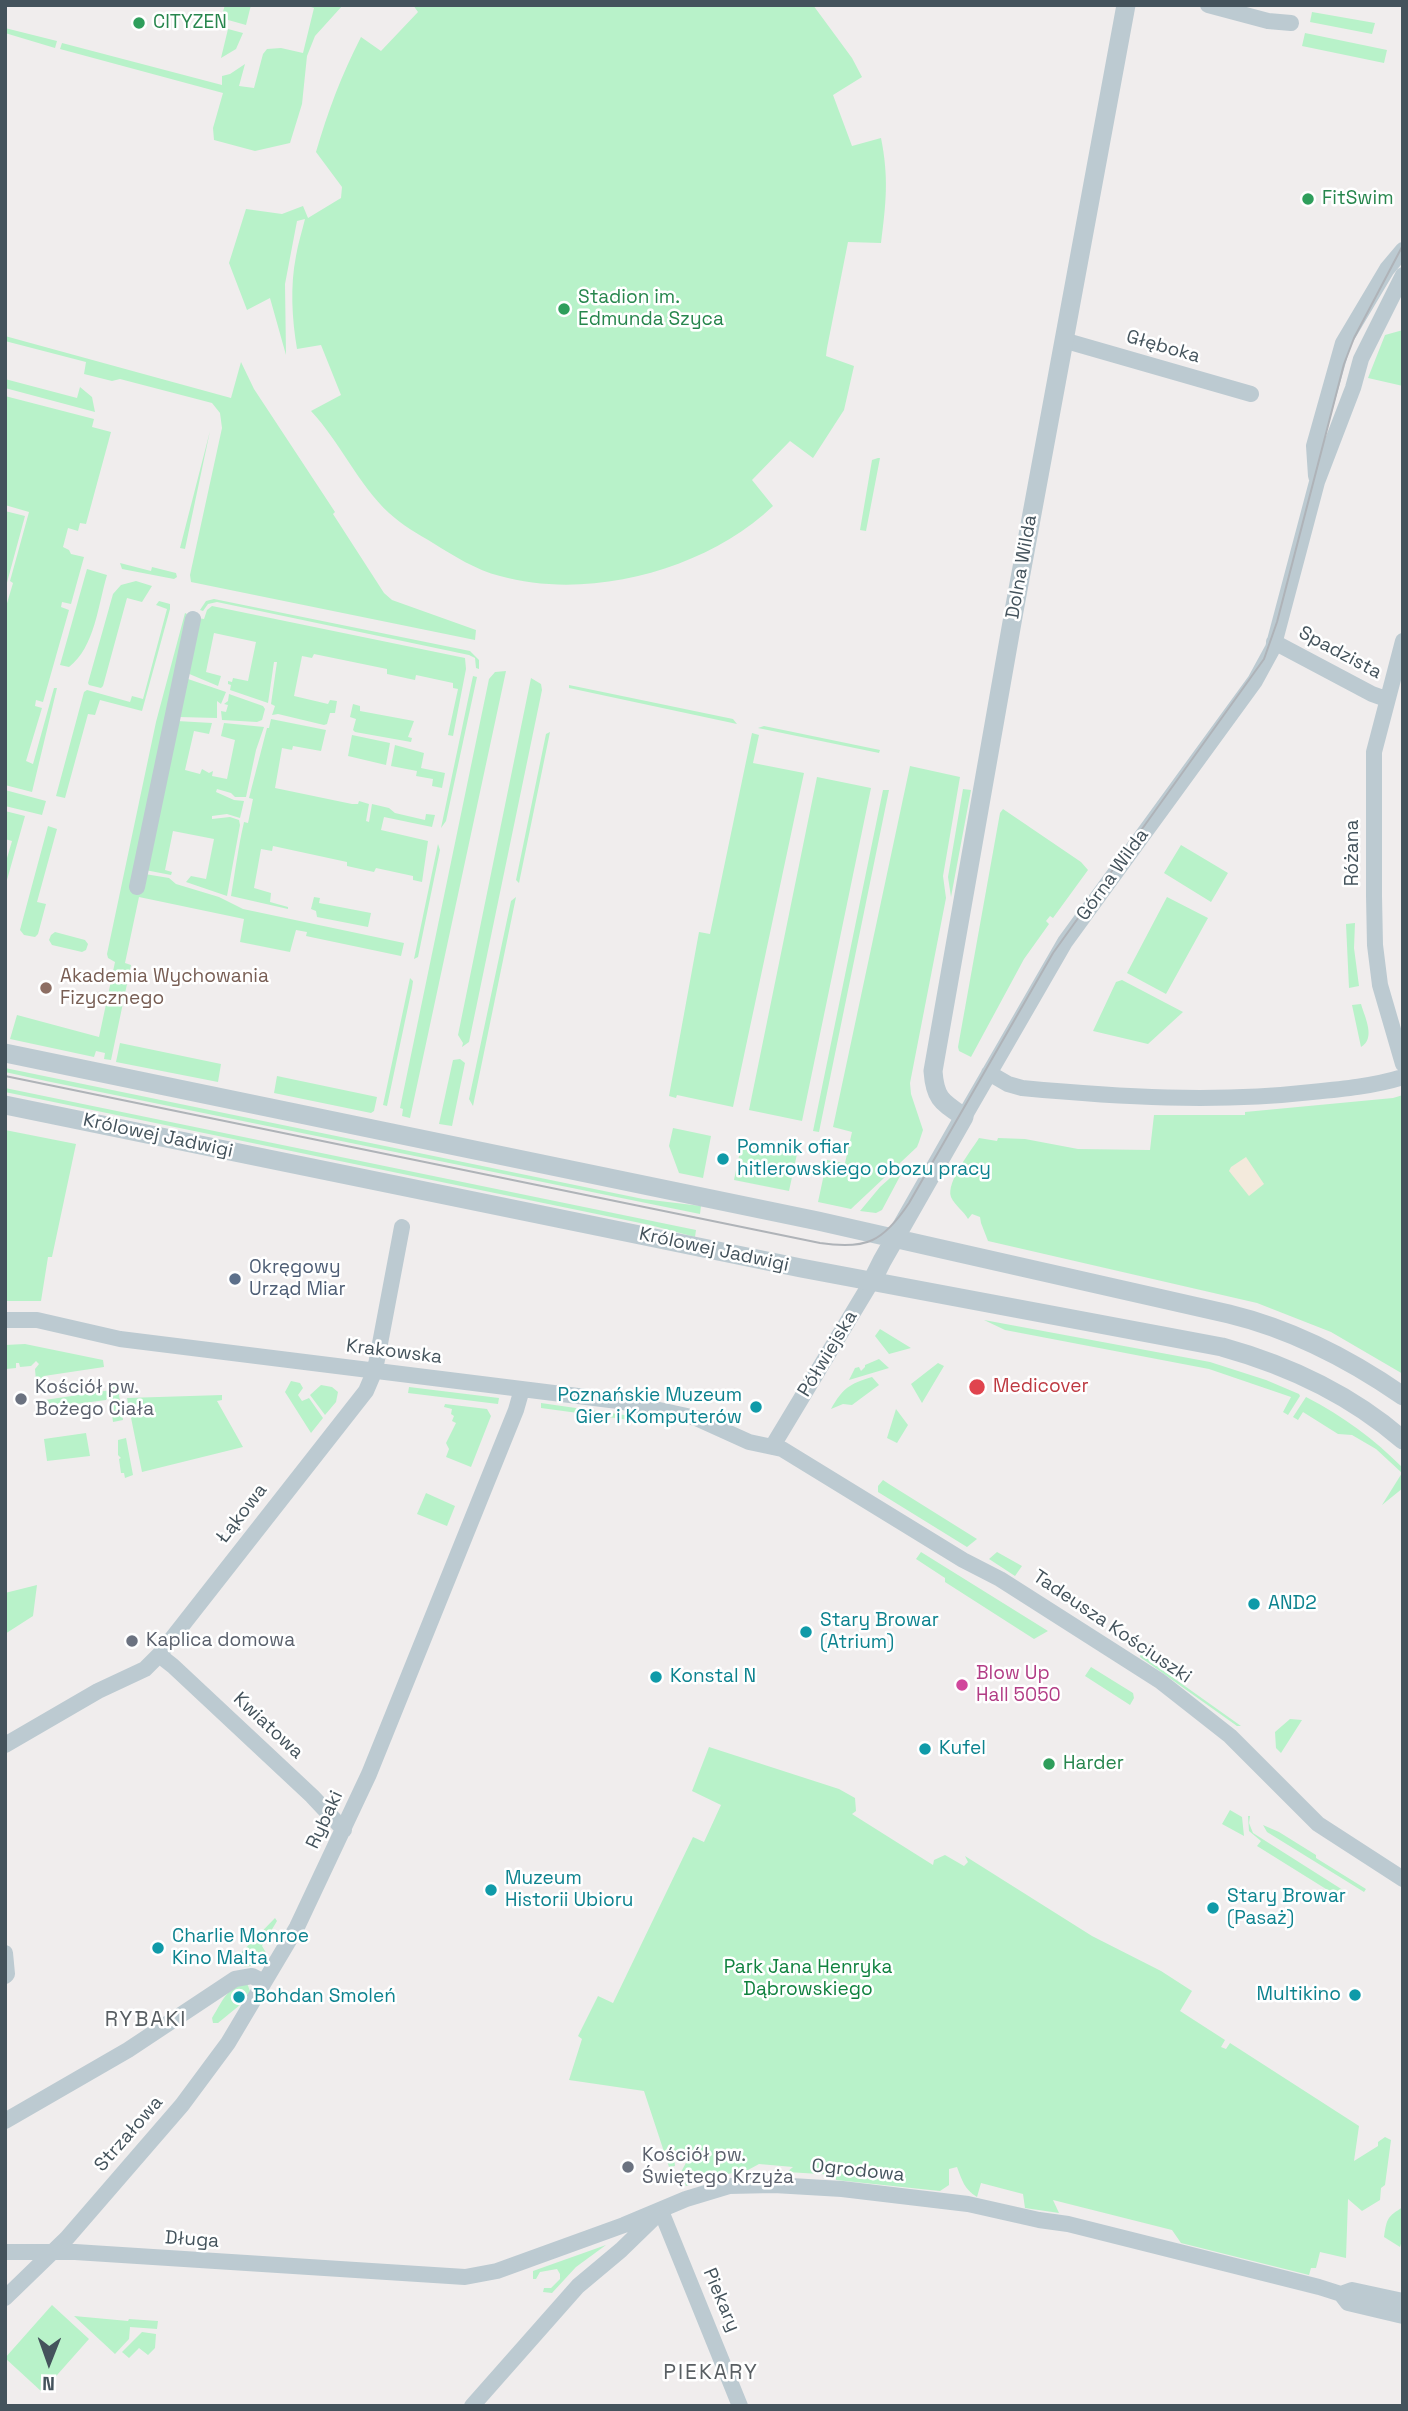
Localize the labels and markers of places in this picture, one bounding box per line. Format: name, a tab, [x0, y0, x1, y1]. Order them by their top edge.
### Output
place label: CITYZEN	[153, 12, 227, 34]
marker: CITYZEN	[131, 15, 147, 31]
place label: FitSwim	[1322, 188, 1394, 210]
marker: FitSwim	[1300, 191, 1316, 207]
place label: Stadion im. Edmunda Szyca	[578, 287, 724, 331]
marker: Stadion im. Edmunda Szyca	[556, 301, 572, 317]
place label: Akademia Wychowania Fizycznego	[60, 966, 269, 1010]
marker: Akademia Wychowania Fizycznego	[38, 980, 54, 996]
place label: Pomnik ofiar hitlerowskiego obozu pracy	[737, 1137, 991, 1181]
marker: Pomnik ofiar hitlerowskiego obozu pracy	[715, 1151, 731, 1167]
place label: Okręgowy Urząd Miar	[249, 1257, 346, 1301]
marker: Okręgowy Urząd Miar	[227, 1271, 243, 1287]
place label: Medicover	[993, 1376, 1089, 1398]
place label: Kościół pw. Bożego Ciała	[35, 1377, 154, 1421]
marker: Medicover	[967, 1377, 987, 1397]
place label: Poznańskie Muzeum Gier i Komputerów	[558, 1385, 742, 1429]
marker: Kościół pw. Bożego Ciała	[13, 1391, 29, 1407]
marker: Poznańskie Muzeum Gier i Komputerów	[748, 1399, 764, 1415]
place label: AND2	[1268, 1593, 1317, 1615]
marker: AND2	[1246, 1596, 1262, 1612]
place label: Stary Browar (Atrium)	[820, 1610, 939, 1654]
marker: Stary Browar (Atrium)	[798, 1624, 814, 1640]
place label: Kaplica domowa	[146, 1630, 295, 1652]
marker: Kaplica domowa	[124, 1633, 140, 1649]
place label: Blow Up Hall 5050	[976, 1663, 1061, 1707]
place label: Konstal N	[670, 1666, 756, 1688]
marker: Konstal N	[648, 1669, 664, 1685]
marker: Blow Up Hall 5050	[954, 1677, 970, 1693]
place label: Kufel	[939, 1738, 986, 1760]
marker: Kufel	[917, 1741, 933, 1757]
place label: Harder	[1063, 1753, 1124, 1775]
marker: Harder	[1041, 1756, 1057, 1772]
place label: Muzeum Historii Ubioru	[505, 1868, 633, 1912]
marker: Muzeum Historii Ubioru	[483, 1882, 499, 1898]
place label: Stary Browar (Pasaż)	[1227, 1886, 1346, 1930]
marker: Stary Browar (Pasaż)	[1205, 1900, 1221, 1916]
place label: Charlie Monroe Kino Malta	[172, 1926, 309, 1970]
marker: Charlie Monroe Kino Malta	[150, 1940, 166, 1956]
place label: Multikino	[1257, 1984, 1341, 2006]
place label: Bohdan Smoleń	[253, 1986, 396, 2008]
marker: Multikino	[1347, 1987, 1363, 2003]
marker: Bohdan Smoleń	[231, 1989, 247, 2005]
place label: Kościół pw. Świętego Krzyża	[642, 2145, 794, 2189]
marker: Kościół pw. Świętego Krzyża	[620, 2159, 636, 2175]

